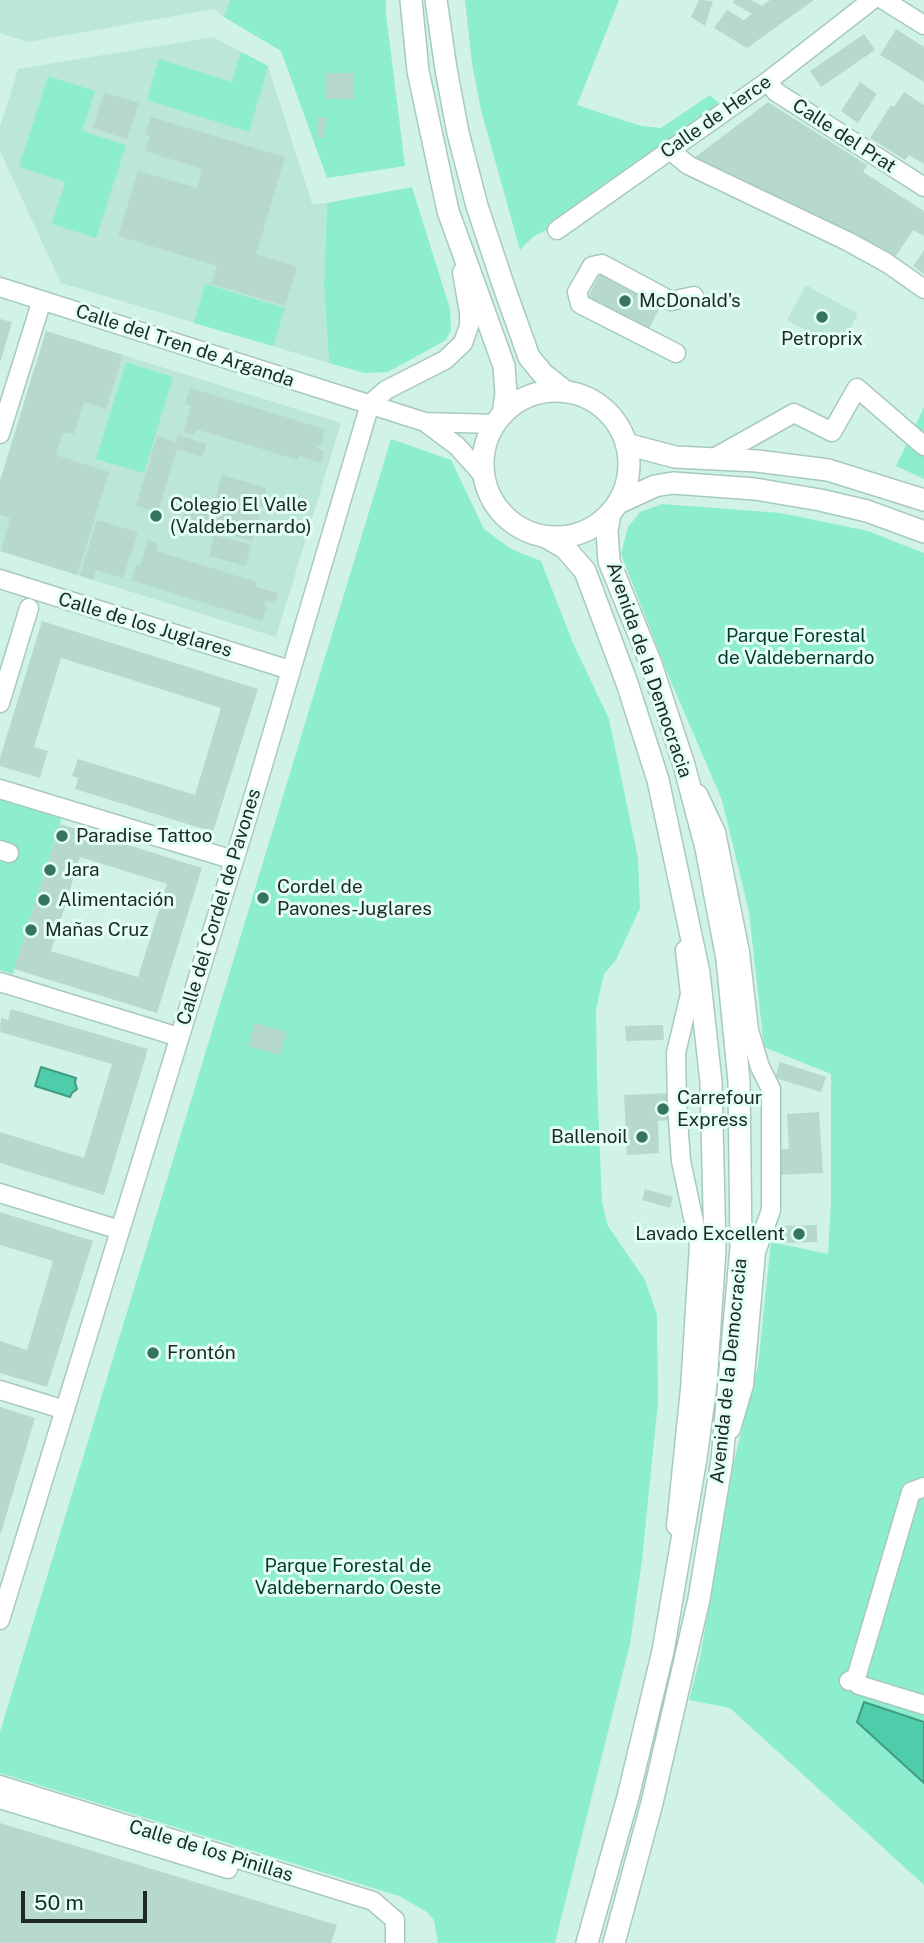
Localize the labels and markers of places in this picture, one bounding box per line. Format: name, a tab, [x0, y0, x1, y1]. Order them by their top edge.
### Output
place label: McDonald's	[639, 290, 741, 312]
marker: McDonald's	[617, 293, 633, 309]
marker: Petroprix	[814, 309, 830, 325]
place label: Petroprix	[781, 328, 863, 350]
place label: Colegio El Valle (Valdebernardo)	[170, 494, 312, 538]
marker: Colegio El Valle (Valdebernardo)	[148, 508, 164, 524]
place label: Paradise Tattoo	[76, 825, 212, 847]
marker: Paradise Tattoo	[54, 828, 70, 844]
place label: Jara	[64, 859, 99, 881]
marker: Jara	[42, 862, 58, 878]
place label: Cordel de Pavones-Juglares	[277, 876, 432, 920]
place label: Alimentación	[58, 889, 174, 911]
marker: Cordel de Pavones-Juglares	[255, 890, 271, 906]
marker: Alimentación	[36, 892, 52, 908]
place label: Mañas Cruz	[45, 919, 149, 941]
marker: Mañas Cruz	[23, 922, 39, 938]
place label: Carrefour Express	[677, 1087, 762, 1131]
marker: Carrefour Express	[655, 1101, 671, 1117]
place label: Ballenoil	[551, 1126, 628, 1148]
marker: Ballenoil	[634, 1129, 650, 1145]
place label: Lavado Excellent	[635, 1223, 785, 1245]
marker: Lavado Excellent	[791, 1226, 807, 1242]
place label: Frontón	[167, 1342, 236, 1364]
marker: Frontón	[145, 1345, 161, 1361]

